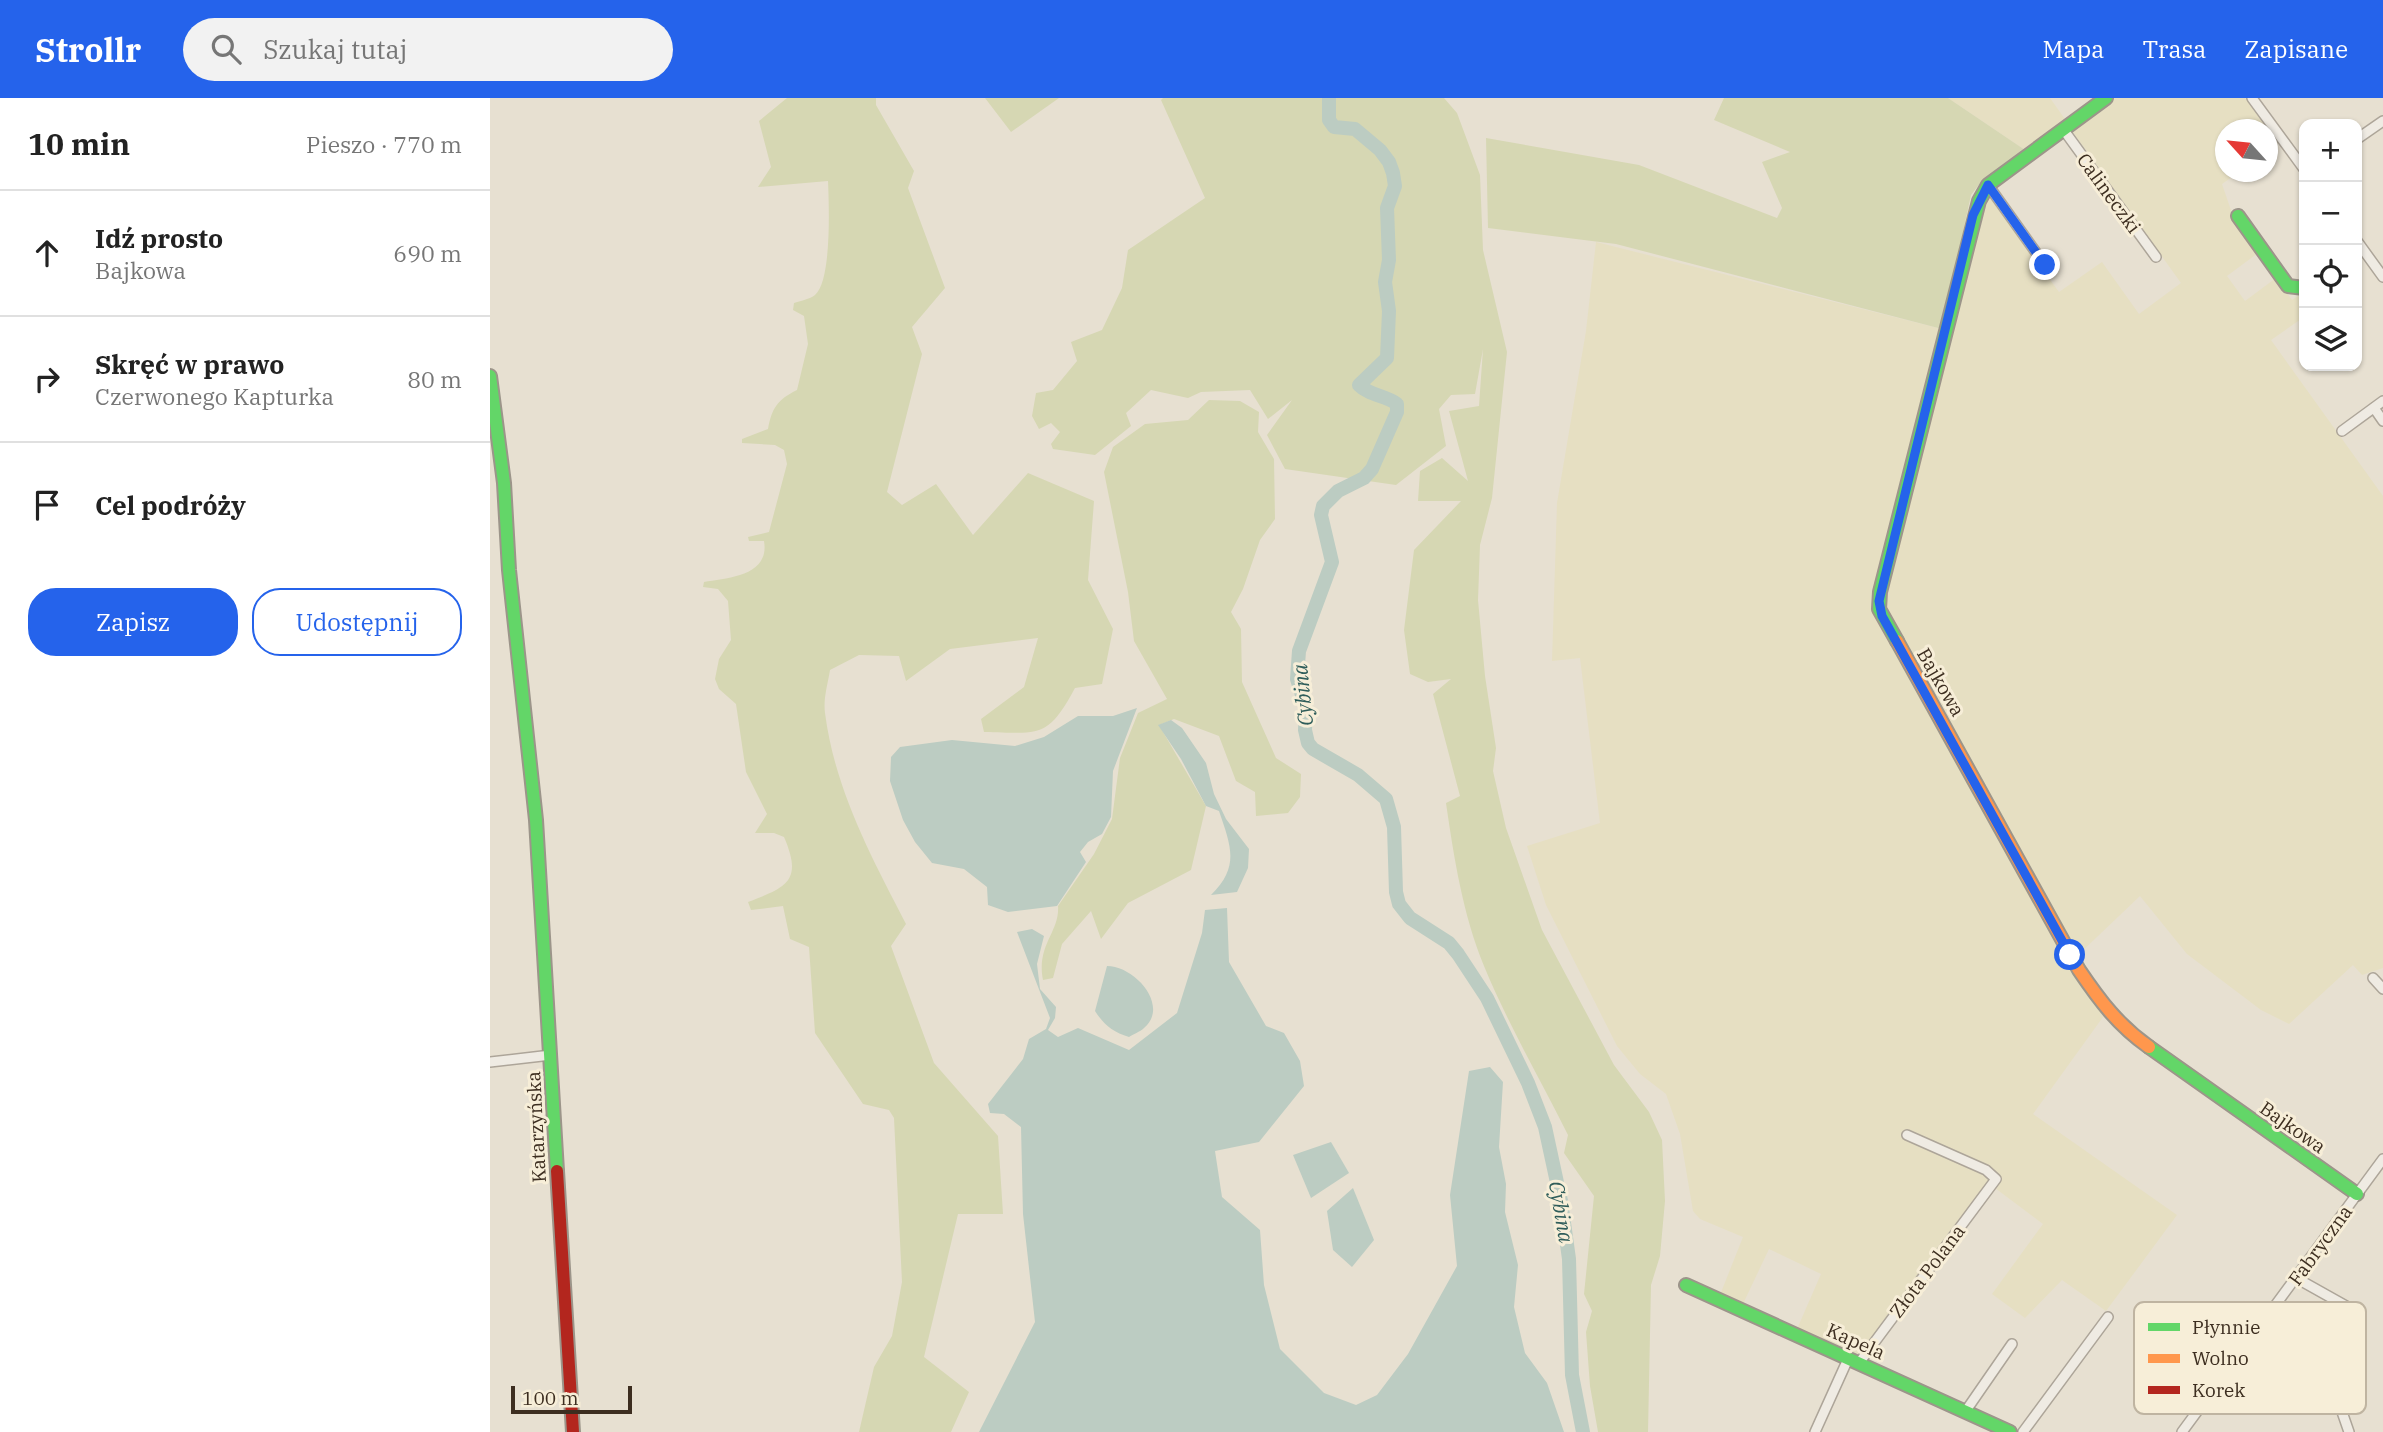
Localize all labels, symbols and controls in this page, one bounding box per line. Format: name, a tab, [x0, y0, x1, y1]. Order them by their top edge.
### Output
search box	[183, 18, 673, 81]
text: Strollr	[35, 28, 141, 71]
icon: search	[207, 30, 245, 68]
text: Szukaj tutaj	[263, 32, 407, 66]
text: Mapa	[2042, 33, 2104, 65]
text: Trasa	[2142, 33, 2206, 65]
text: Zapisane	[2244, 33, 2348, 65]
north arrow	[2215, 119, 2278, 182]
map controls	[2299, 119, 2362, 371]
button: +	[2299, 119, 2362, 182]
text: 10 min	[28, 124, 130, 163]
text: Pieszo · 770 m	[306, 129, 462, 159]
street label: Calineczki	[2072, 148, 2146, 238]
button: −	[2299, 182, 2362, 245]
text: Idź prosto	[95, 221, 223, 255]
icon: ahead	[28, 234, 66, 272]
text: 690 m	[393, 238, 462, 268]
button: locate	[2299, 245, 2362, 308]
route end	[2029, 249, 2060, 280]
text: Bajkowa	[95, 255, 186, 285]
button: layers	[2299, 308, 2362, 371]
text: Skręć w prawo	[95, 347, 284, 381]
icon: right	[28, 360, 66, 398]
text: 80 m	[407, 364, 462, 394]
text: Czerwonego Kapturka	[95, 381, 334, 411]
icon: arrive	[28, 486, 66, 524]
text: Cel podróży	[95, 488, 246, 522]
button: Zapisz	[28, 588, 238, 656]
button: Udostępnij	[252, 588, 462, 656]
street label: Bajkowa	[1912, 643, 1970, 721]
water label: Cybina	[1285, 662, 1319, 728]
route start	[2054, 939, 2085, 970]
street label: Katarzyńska	[521, 1071, 551, 1183]
street label: Bajkowa	[2255, 1096, 2331, 1158]
water label: Cybina	[1543, 1179, 1581, 1246]
street label: Fabryczna	[2283, 1200, 2357, 1290]
street label: Złota Polana	[1884, 1219, 1970, 1323]
legend	[2134, 1302, 2366, 1414]
text: Płynnie	[2192, 1315, 2260, 1339]
street label: Kapela	[1823, 1318, 1889, 1364]
text: Wolno	[2192, 1346, 2249, 1370]
text: Korek	[2192, 1378, 2245, 1402]
scale bar	[511, 1383, 632, 1415]
text: 100 m	[522, 1386, 579, 1410]

